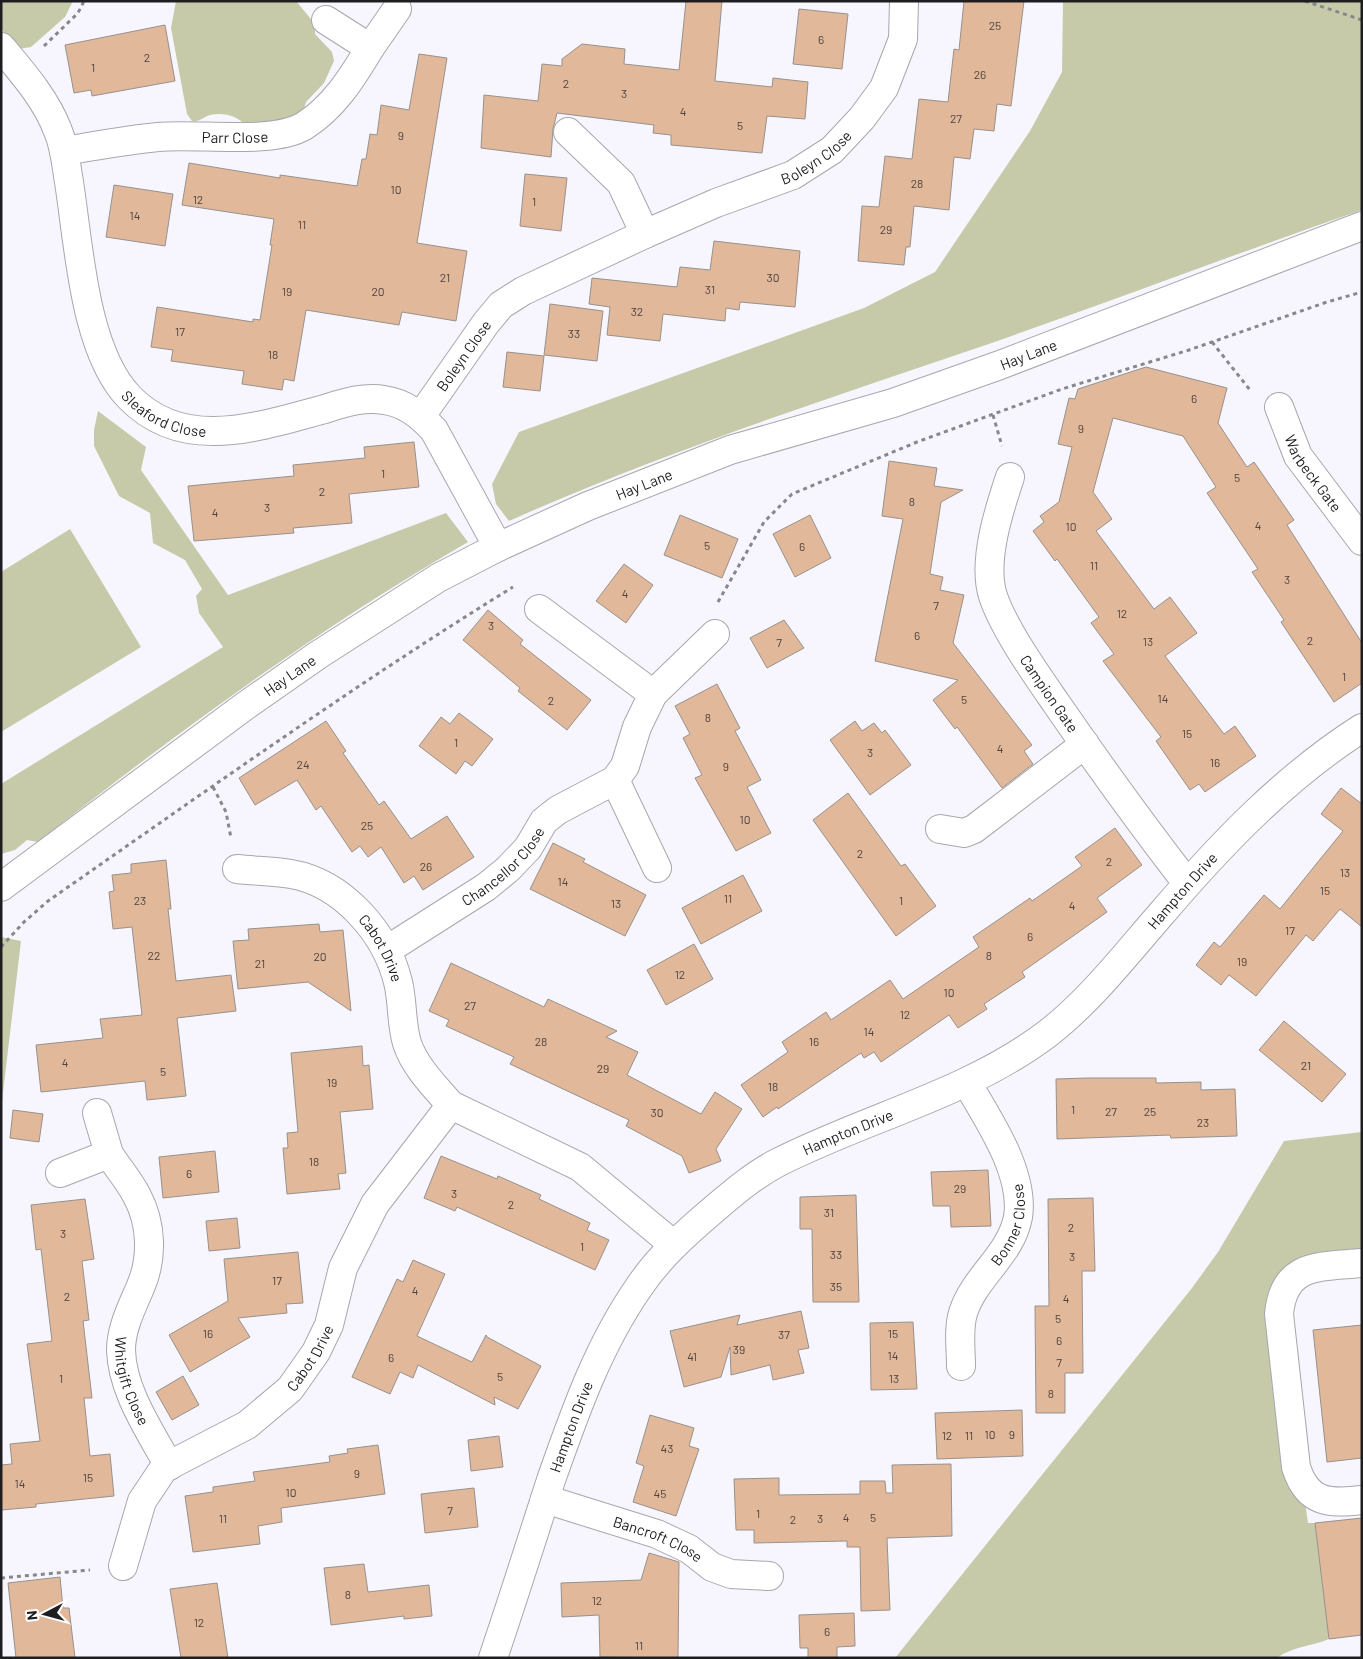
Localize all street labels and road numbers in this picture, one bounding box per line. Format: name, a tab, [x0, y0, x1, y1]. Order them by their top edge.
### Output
street label: Boleyn Close	[778, 126, 855, 188]
street label: Parr Close	[201, 127, 269, 146]
street label: Boleyn Close	[432, 316, 495, 394]
street label: Hay Lane	[997, 335, 1059, 373]
street label: Sleaford Close	[118, 386, 207, 440]
street label: Warbeck Gate	[1281, 432, 1346, 515]
street label: Hay Lane	[613, 465, 675, 503]
street label: Hay Lane	[260, 651, 319, 699]
street label: Campion Gate	[1017, 651, 1083, 736]
street label: Chancellor Close	[458, 823, 548, 909]
street label: Hampton Drive	[1143, 849, 1221, 932]
street label: Cabot Drive	[356, 910, 407, 984]
street label: Hampton Drive	[800, 1105, 896, 1158]
street label: Bonner Close	[987, 1182, 1028, 1269]
street label: Cabot Drive	[282, 1322, 337, 1394]
street label: Whitgift Close	[112, 1336, 153, 1428]
street label: Hampton Drive	[545, 1378, 596, 1475]
street label: Bancroft Close	[611, 1512, 707, 1566]

